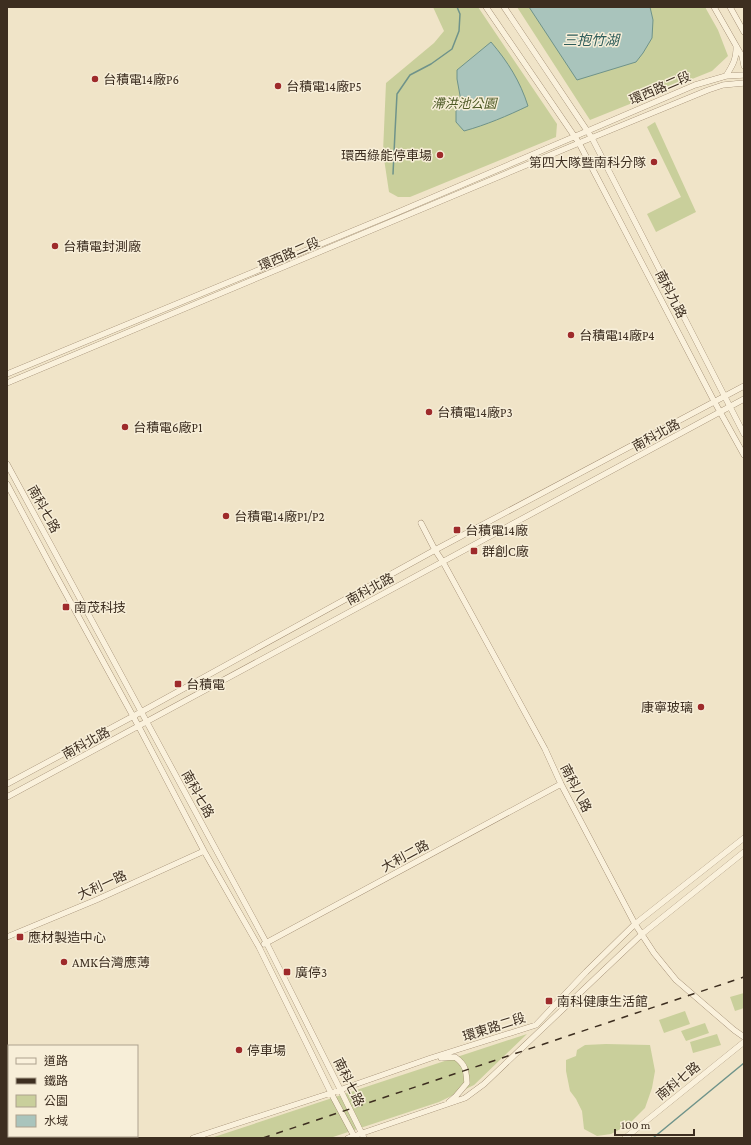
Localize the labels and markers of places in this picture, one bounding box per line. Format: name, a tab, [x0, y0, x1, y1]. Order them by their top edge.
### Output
place label: 台積電14廠P6	[103, 72, 179, 87]
marker: 台積電14廠P6	[90, 74, 100, 84]
place label: 台積電14廠P5	[286, 79, 362, 94]
marker: 台積電14廠P5	[273, 81, 283, 91]
place label: 環西綠能停車場	[341, 148, 432, 163]
marker: 環西綠能停車場	[435, 150, 445, 160]
place label: 第四大隊暨南科分隊	[529, 155, 646, 170]
marker: 第四大隊暨南科分隊	[649, 157, 659, 167]
place label: 台積電封測廠	[63, 239, 141, 254]
marker: 台積電封測廠	[50, 241, 60, 251]
place label: 台積電14廠P4	[579, 328, 655, 343]
marker: 台積電14廠P4	[566, 330, 576, 340]
place label: 台積電14廠P3	[437, 405, 513, 420]
marker: 台積電14廠P3	[424, 407, 434, 417]
place label: 台積電6廠P1	[133, 420, 202, 435]
marker: 台積電6廠P1	[120, 422, 130, 432]
place label: 台積電14廠P1/P2	[234, 509, 325, 524]
marker: 台積電14廠P1/P2	[221, 511, 231, 521]
place label: 台積電14廠	[465, 523, 528, 538]
marker: 台積電14廠	[452, 525, 462, 535]
place label: 群創C廠	[482, 544, 529, 559]
marker: 群創C廠	[469, 546, 479, 556]
place label: 南茂科技	[74, 600, 126, 615]
marker: 南茂科技	[61, 602, 71, 612]
place label: 台積電	[186, 677, 225, 692]
marker: 台積電	[173, 679, 183, 689]
place label: 康寧玻璃	[641, 700, 693, 715]
marker: 康寧玻璃	[696, 702, 706, 712]
place label: 應材製造中心	[28, 930, 106, 945]
marker: 應材製造中心	[15, 932, 25, 942]
place label: AMK台灣應薄	[72, 955, 150, 970]
marker: AMK台灣應薄	[59, 957, 69, 967]
place label: 廣停3	[295, 965, 327, 980]
marker: 廣停3	[282, 967, 292, 977]
place label: 南科健康生活館	[557, 994, 648, 1009]
marker: 南科健康生活館	[544, 996, 554, 1006]
place label: 停車場	[247, 1043, 286, 1058]
marker: 停車場	[234, 1045, 244, 1055]

